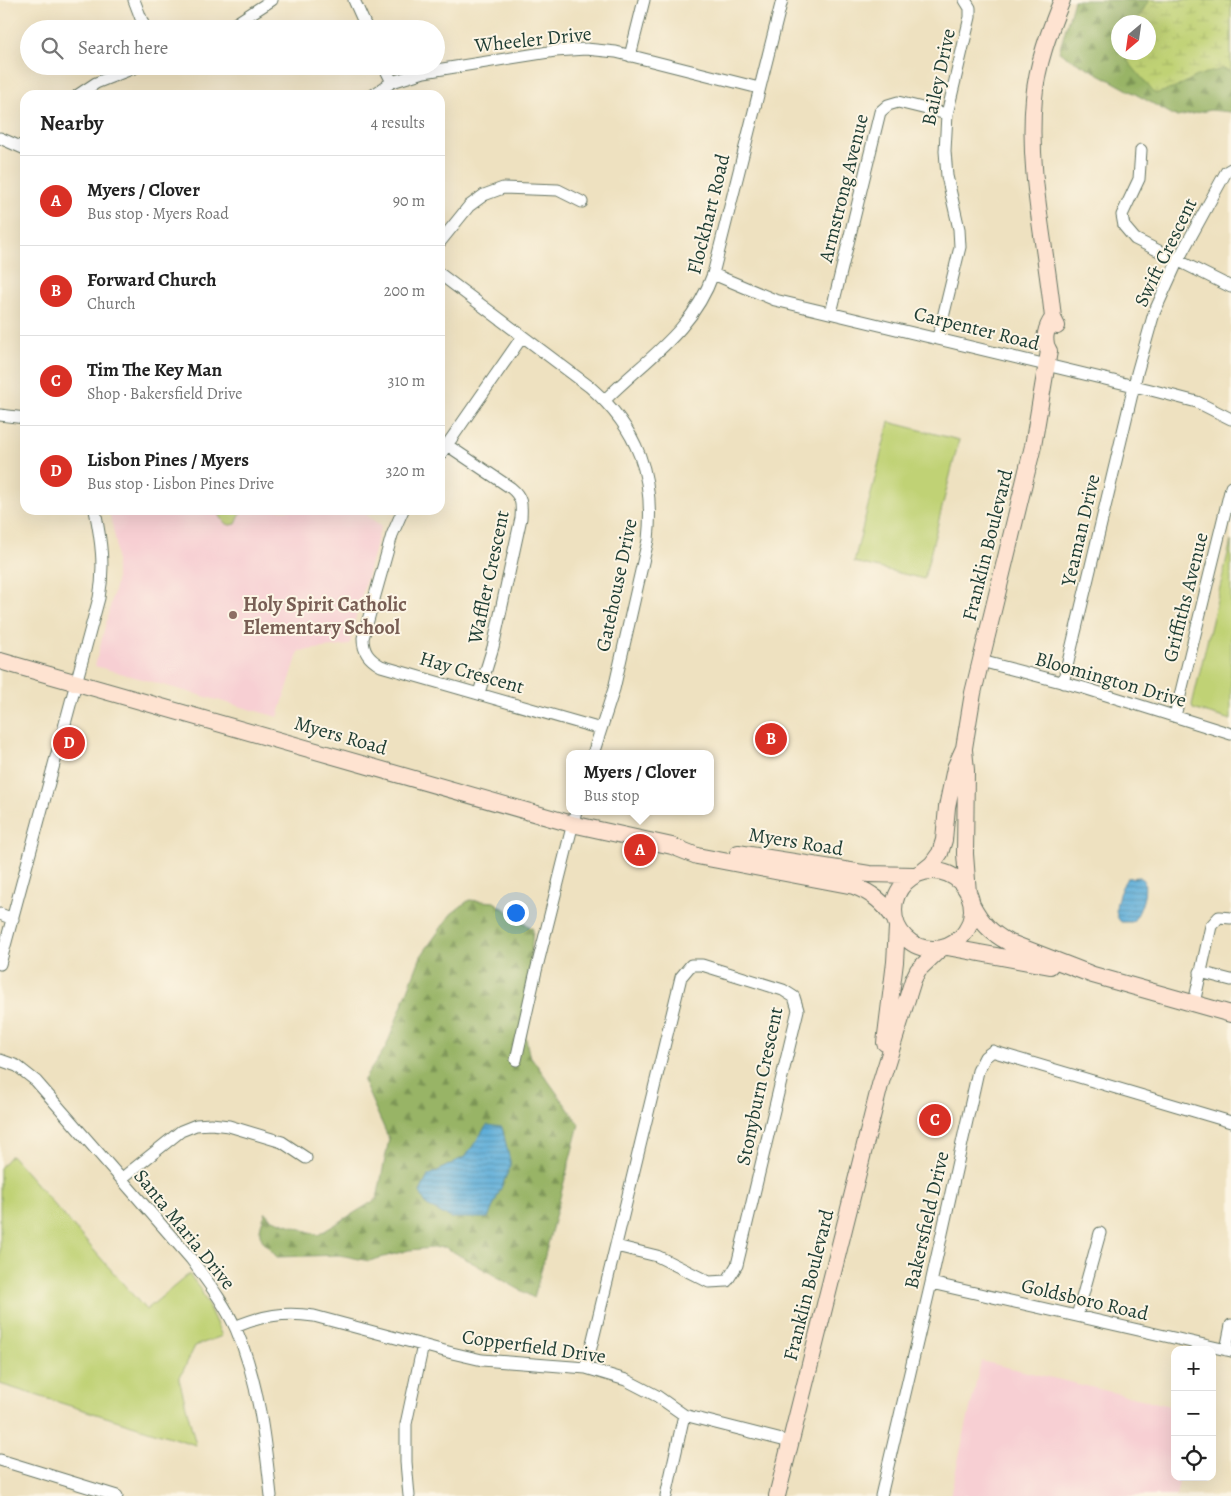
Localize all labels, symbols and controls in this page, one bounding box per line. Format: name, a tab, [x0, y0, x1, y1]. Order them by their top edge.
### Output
north arrow	[1111, 15, 1156, 60]
search box	[20, 20, 445, 75]
street label: Wheeler Drive	[472, 20, 593, 59]
street label: Bailey Drive	[915, 26, 962, 128]
icon: search	[38, 34, 66, 62]
text: Search here	[78, 35, 168, 61]
text: Nearby	[40, 109, 103, 137]
street label: Armstrong Avenue	[812, 111, 875, 266]
text: 4 results	[371, 112, 425, 134]
street label: Flockhart Road	[680, 151, 737, 277]
text: Myers / Clover	[87, 177, 200, 203]
text: A	[51, 190, 61, 212]
text: 90 m	[393, 190, 425, 212]
street label: Swift Crescent	[1127, 193, 1204, 311]
text: Bus stop · Myers Road	[87, 203, 229, 225]
text: Forward Church	[87, 267, 217, 293]
text: B	[51, 280, 61, 302]
text: 200 m	[384, 280, 425, 302]
text: Church	[87, 293, 136, 315]
street label: Carpenter Road	[911, 300, 1043, 357]
text: Tim The Key Man	[87, 357, 222, 383]
text: C	[51, 370, 61, 392]
text: 310 m	[388, 370, 425, 392]
text: Shop · Bakersfield Drive	[87, 383, 242, 405]
text: Lisbon Pines / Myers	[87, 447, 249, 473]
text: D	[50, 460, 62, 482]
text: 320 m	[386, 460, 425, 482]
street label: Franklin Boulevard	[956, 466, 1019, 624]
street label: Yeaman Drive	[1054, 471, 1106, 590]
text: Bus stop · Lisbon Pines Drive	[87, 473, 274, 495]
street label: Waffler Crescent	[461, 508, 516, 647]
street label: Gatehouse Drive	[589, 516, 644, 654]
street label: Griffiths Avenue	[1156, 529, 1215, 665]
place label: Holy Spirit Catholic Elementary School	[243, 591, 407, 641]
marker: Holy Spirit Catholic Elementary School	[227, 609, 239, 621]
street label: Hay Crescent	[416, 645, 528, 700]
street label: Bloomington Drive	[1032, 645, 1190, 714]
street label: Myers Road	[291, 709, 391, 762]
pin: B	[755, 720, 787, 758]
pin: D	[53, 724, 85, 762]
popup	[566, 750, 714, 815]
text: Myers / Clover	[584, 759, 696, 785]
text: Bus stop	[584, 785, 639, 807]
street label: Myers Road	[747, 821, 845, 862]
pin: A	[624, 831, 656, 869]
your location	[503, 900, 529, 926]
street label: Stonyburn Crescent	[729, 1004, 790, 1168]
pin: C	[919, 1101, 951, 1139]
street label: Bakersfield Drive	[898, 1149, 955, 1292]
street label: Santa Maria Drive	[128, 1163, 242, 1295]
street label: Franklin Boulevard	[777, 1206, 840, 1364]
street label: Goldsboro Road	[1019, 1272, 1151, 1327]
street label: Copperfield Drive	[460, 1323, 608, 1370]
map controls	[1171, 1346, 1216, 1481]
button: +	[1171, 1346, 1216, 1391]
button: −	[1171, 1391, 1216, 1436]
button: locate	[1171, 1436, 1216, 1481]

